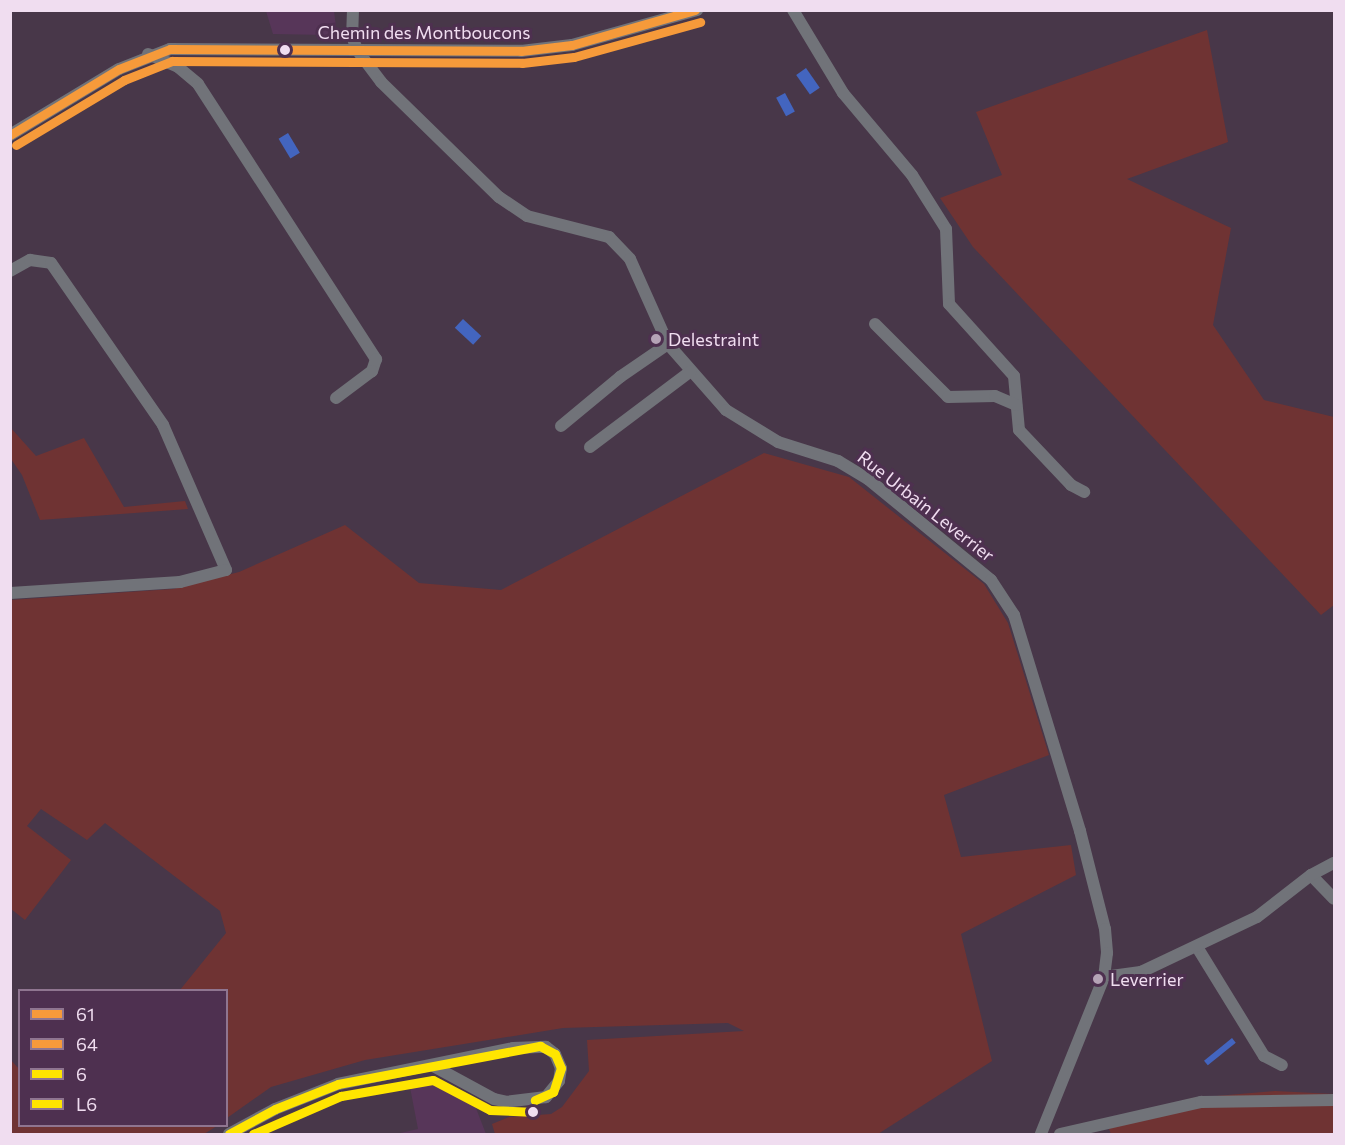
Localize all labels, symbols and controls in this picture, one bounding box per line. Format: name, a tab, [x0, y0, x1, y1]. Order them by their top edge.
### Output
street label: Chemin des Montboucons	[317, 21, 531, 43]
unlabelled marker	[279, 44, 291, 56]
place label: Delestraint	[668, 328, 759, 350]
marker: Delestraint	[649, 332, 663, 346]
street label: Rue Urbain Leverrier	[853, 446, 999, 566]
place label: Leverrier	[1110, 968, 1184, 990]
marker: Leverrier	[1091, 972, 1105, 986]
legend	[18, 989, 228, 1127]
text: 61	[76, 1003, 95, 1025]
text: 64	[76, 1033, 98, 1055]
text: 6	[76, 1063, 87, 1085]
text: L6	[76, 1093, 97, 1115]
unlabelled marker	[527, 1106, 539, 1118]

